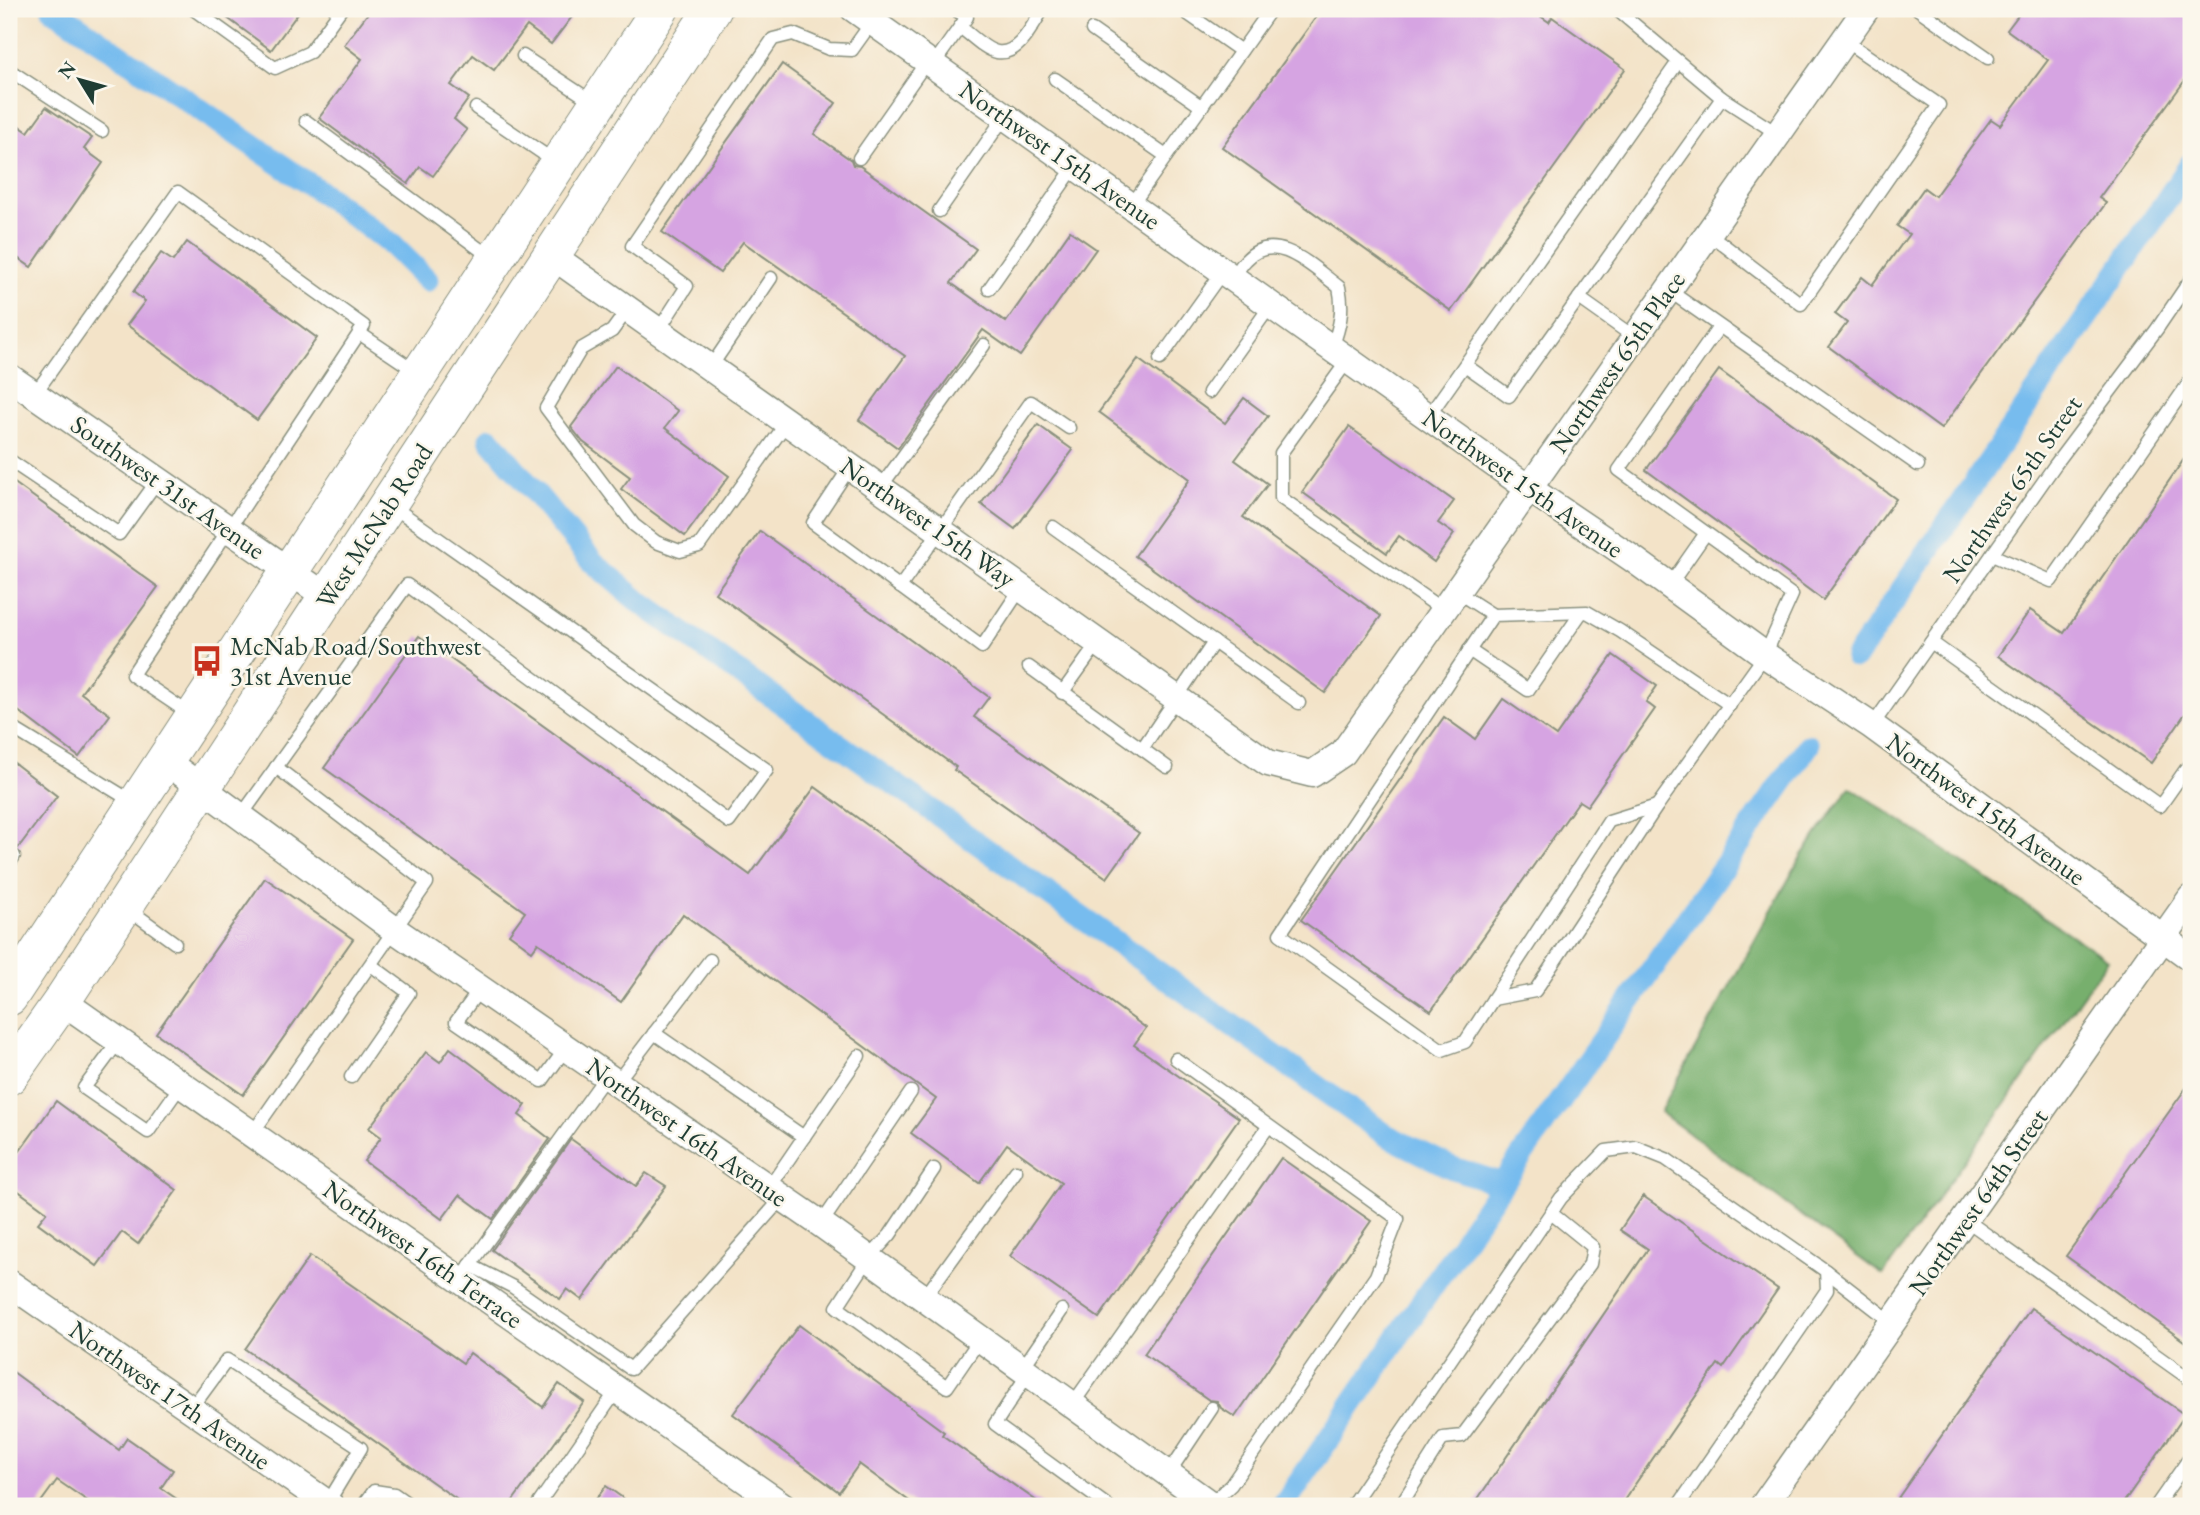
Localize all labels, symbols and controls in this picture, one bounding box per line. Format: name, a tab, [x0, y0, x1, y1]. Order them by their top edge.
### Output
north arrow	[46, 46, 116, 116]
text: N	[52, 56, 82, 84]
street label: Northwest 15th Avenue	[953, 73, 1167, 237]
street label: Northwest 65th Place	[1541, 264, 1693, 460]
street label: Northwest 65th Street	[1935, 389, 2089, 589]
street label: Northwest 15th Avenue	[1416, 401, 1630, 565]
street label: Southwest 31st Avenue	[64, 407, 272, 567]
street label: West McNab Road	[308, 436, 441, 615]
street label: Northwest 15th Way	[834, 449, 1023, 596]
place label: McNab Road/Southwest 31st Avenue	[230, 629, 481, 693]
bus stop icon: McNab Road/Southwest 31st Avenue	[190, 644, 224, 678]
street label: Northwest 15th Avenue	[1880, 725, 2092, 893]
street label: Northwest 16th Avenue	[580, 1050, 794, 1214]
street label: Northwest 64th Street	[1901, 1102, 2055, 1302]
street label: Northwest 16th Terrace	[316, 1172, 530, 1336]
street label: Northwest 17th Avenue	[63, 1313, 277, 1477]

